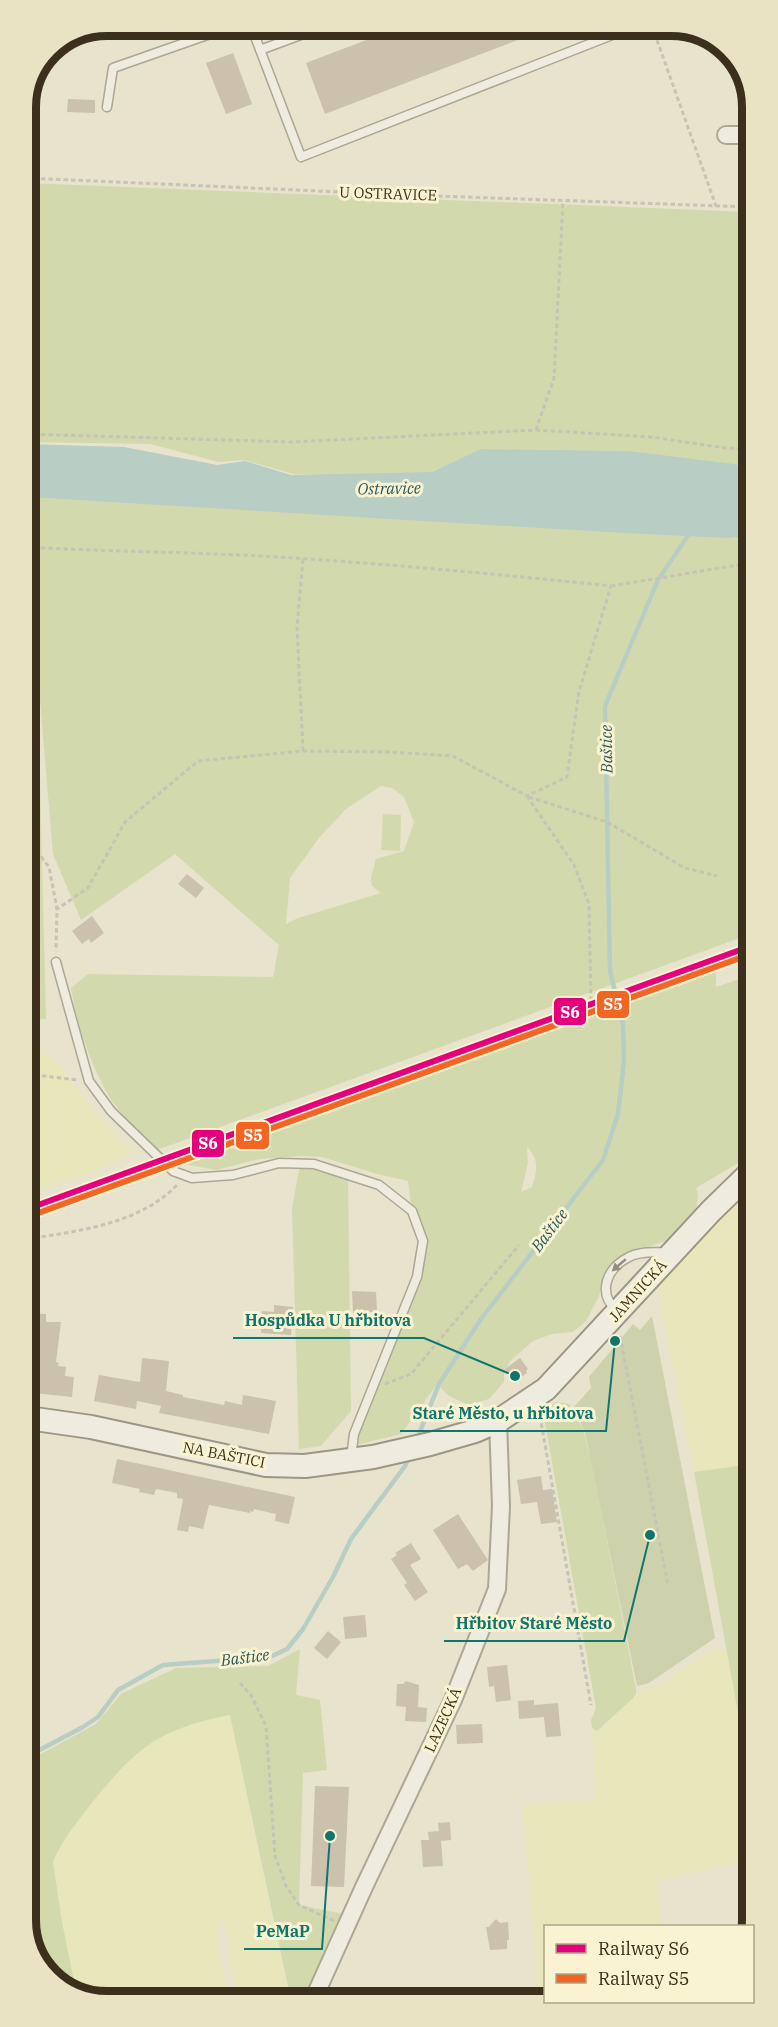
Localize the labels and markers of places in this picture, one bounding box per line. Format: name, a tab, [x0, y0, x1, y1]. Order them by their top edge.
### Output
callout: Hospůdka U hřbitova	[233, 1304, 424, 1338]
callout: Staré Město, u hřbitova	[400, 1397, 606, 1431]
callout: Hřbitov Staré Město	[444, 1607, 624, 1641]
callout: PeMaP	[244, 1915, 322, 1949]

